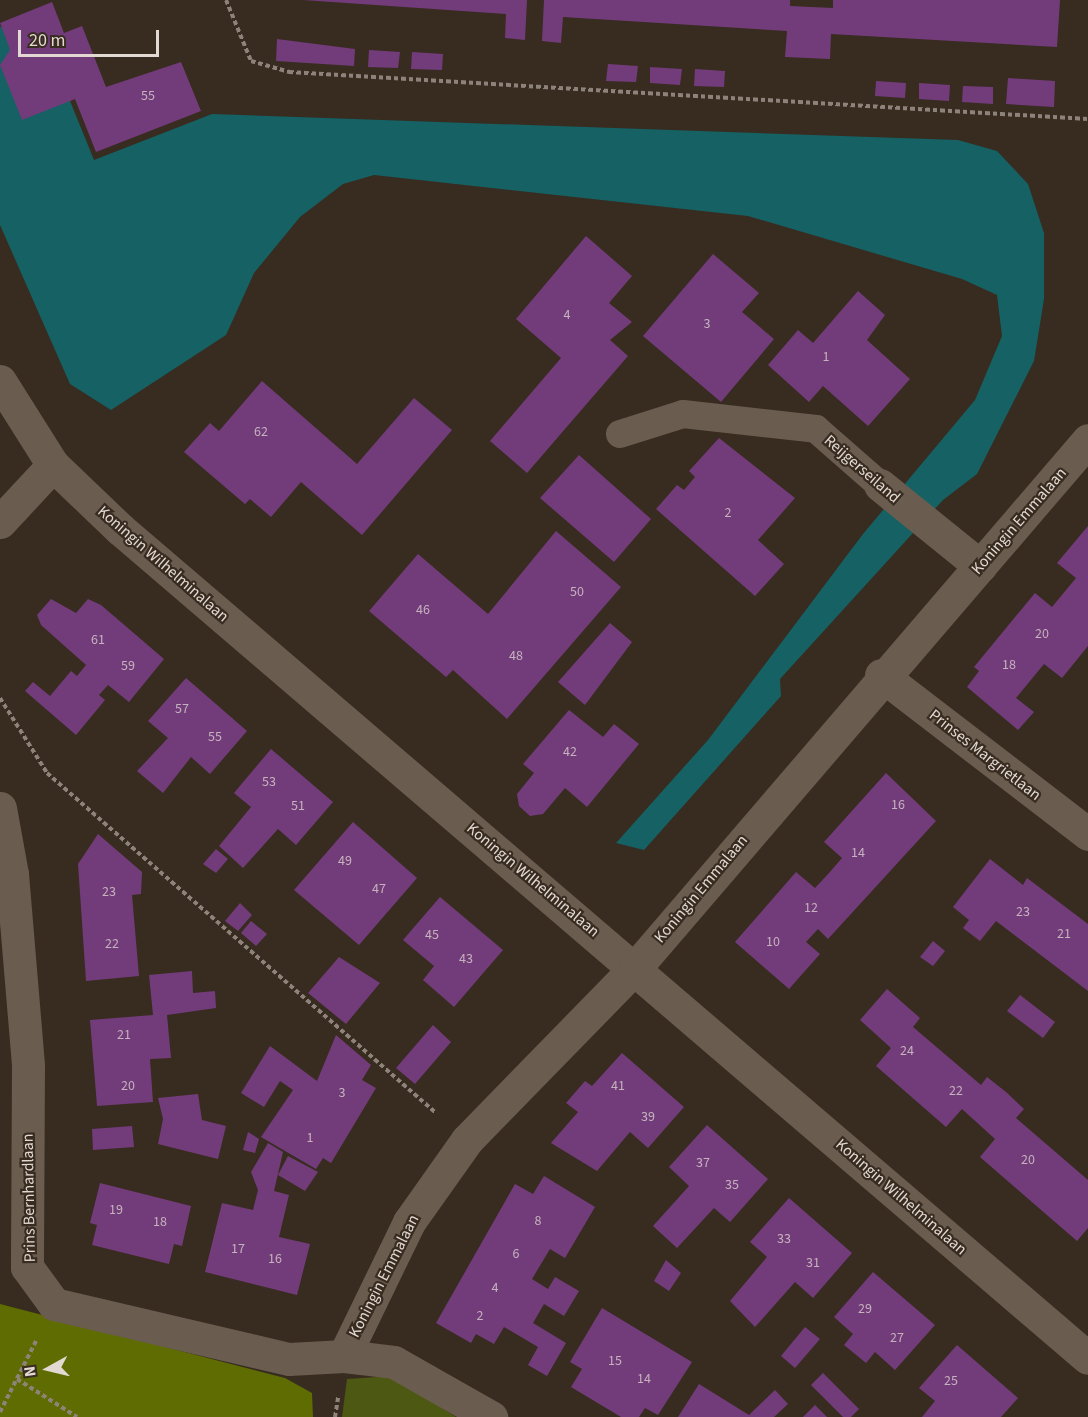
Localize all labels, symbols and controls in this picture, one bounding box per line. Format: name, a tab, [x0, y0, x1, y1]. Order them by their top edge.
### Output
scale bar	[21, 18, 162, 56]
text: 20 m	[29, 28, 65, 53]
house number: 55	[141, 88, 155, 104]
house number: 4	[564, 307, 570, 323]
house number: 3	[704, 316, 710, 332]
house number: 1	[823, 349, 829, 365]
house number: 62	[254, 424, 268, 440]
street label: Reijgerseiland	[820, 431, 904, 507]
street label: Koningin Emmalaan	[967, 464, 1071, 578]
street label: Koningin Wilhelminalaan	[93, 502, 233, 626]
house number: 2	[725, 505, 731, 521]
house number: 50	[570, 584, 584, 600]
house number: 46	[416, 602, 430, 618]
house number: 20	[1035, 626, 1049, 642]
house number: 61	[91, 632, 105, 648]
house number: 48	[509, 648, 523, 664]
house number: 18	[1002, 657, 1016, 673]
house number: 59	[121, 658, 135, 674]
house number: 57	[175, 701, 189, 717]
street label: Prinses Margrietlaan	[925, 705, 1045, 805]
house number: 55	[208, 729, 222, 745]
house number: 42	[563, 744, 577, 760]
house number: 53	[262, 774, 276, 790]
house number: 16	[891, 797, 905, 813]
house number: 51	[291, 798, 305, 814]
street label: Koningin Wilhelminalaan	[463, 819, 603, 941]
street label: Koningin Emmalaan	[650, 831, 752, 947]
house number: 14	[851, 845, 865, 861]
house number: 49	[338, 853, 352, 869]
house number: 47	[372, 881, 386, 897]
house number: 23	[102, 884, 116, 900]
house number: 12	[804, 900, 818, 916]
house number: 23	[1016, 904, 1030, 920]
house number: 21	[1057, 926, 1071, 942]
house number: 45	[425, 927, 439, 943]
house number: 10	[766, 934, 780, 950]
house number: 22	[105, 936, 119, 952]
house number: 43	[459, 951, 473, 967]
house number: 21	[117, 1027, 131, 1043]
house number: 24	[900, 1043, 914, 1059]
house number: 20	[121, 1078, 135, 1094]
house number: 41	[611, 1078, 625, 1094]
house number: 22	[949, 1083, 963, 1099]
house number: 3	[339, 1085, 345, 1101]
house number: 39	[641, 1109, 655, 1125]
house number: 1	[307, 1130, 313, 1146]
street label: Prins Bernhardlaan	[18, 1133, 40, 1263]
street label: Koningin Wilhelminalaan	[831, 1135, 971, 1259]
house number: 20	[1021, 1152, 1035, 1168]
house number: 37	[696, 1155, 710, 1171]
house number: 35	[725, 1177, 739, 1193]
house number: 19	[109, 1202, 123, 1218]
street label: Koningin Emmalaan	[345, 1211, 423, 1341]
house number: 8	[535, 1213, 541, 1229]
house number: 18	[153, 1214, 167, 1230]
house number: 33	[777, 1231, 791, 1247]
house number: 17	[231, 1241, 245, 1257]
house number: 6	[513, 1246, 519, 1262]
house number: 16	[268, 1251, 282, 1267]
house number: 31	[806, 1255, 820, 1271]
house number: 4	[492, 1280, 498, 1296]
house number: 29	[858, 1301, 872, 1317]
house number: 2	[477, 1308, 483, 1324]
house number: 27	[890, 1330, 904, 1346]
north arrow	[18, 1339, 78, 1399]
house number: 15	[608, 1353, 622, 1369]
text: N	[19, 1365, 42, 1378]
house number: 14	[637, 1371, 651, 1387]
house number: 25	[944, 1373, 958, 1389]

